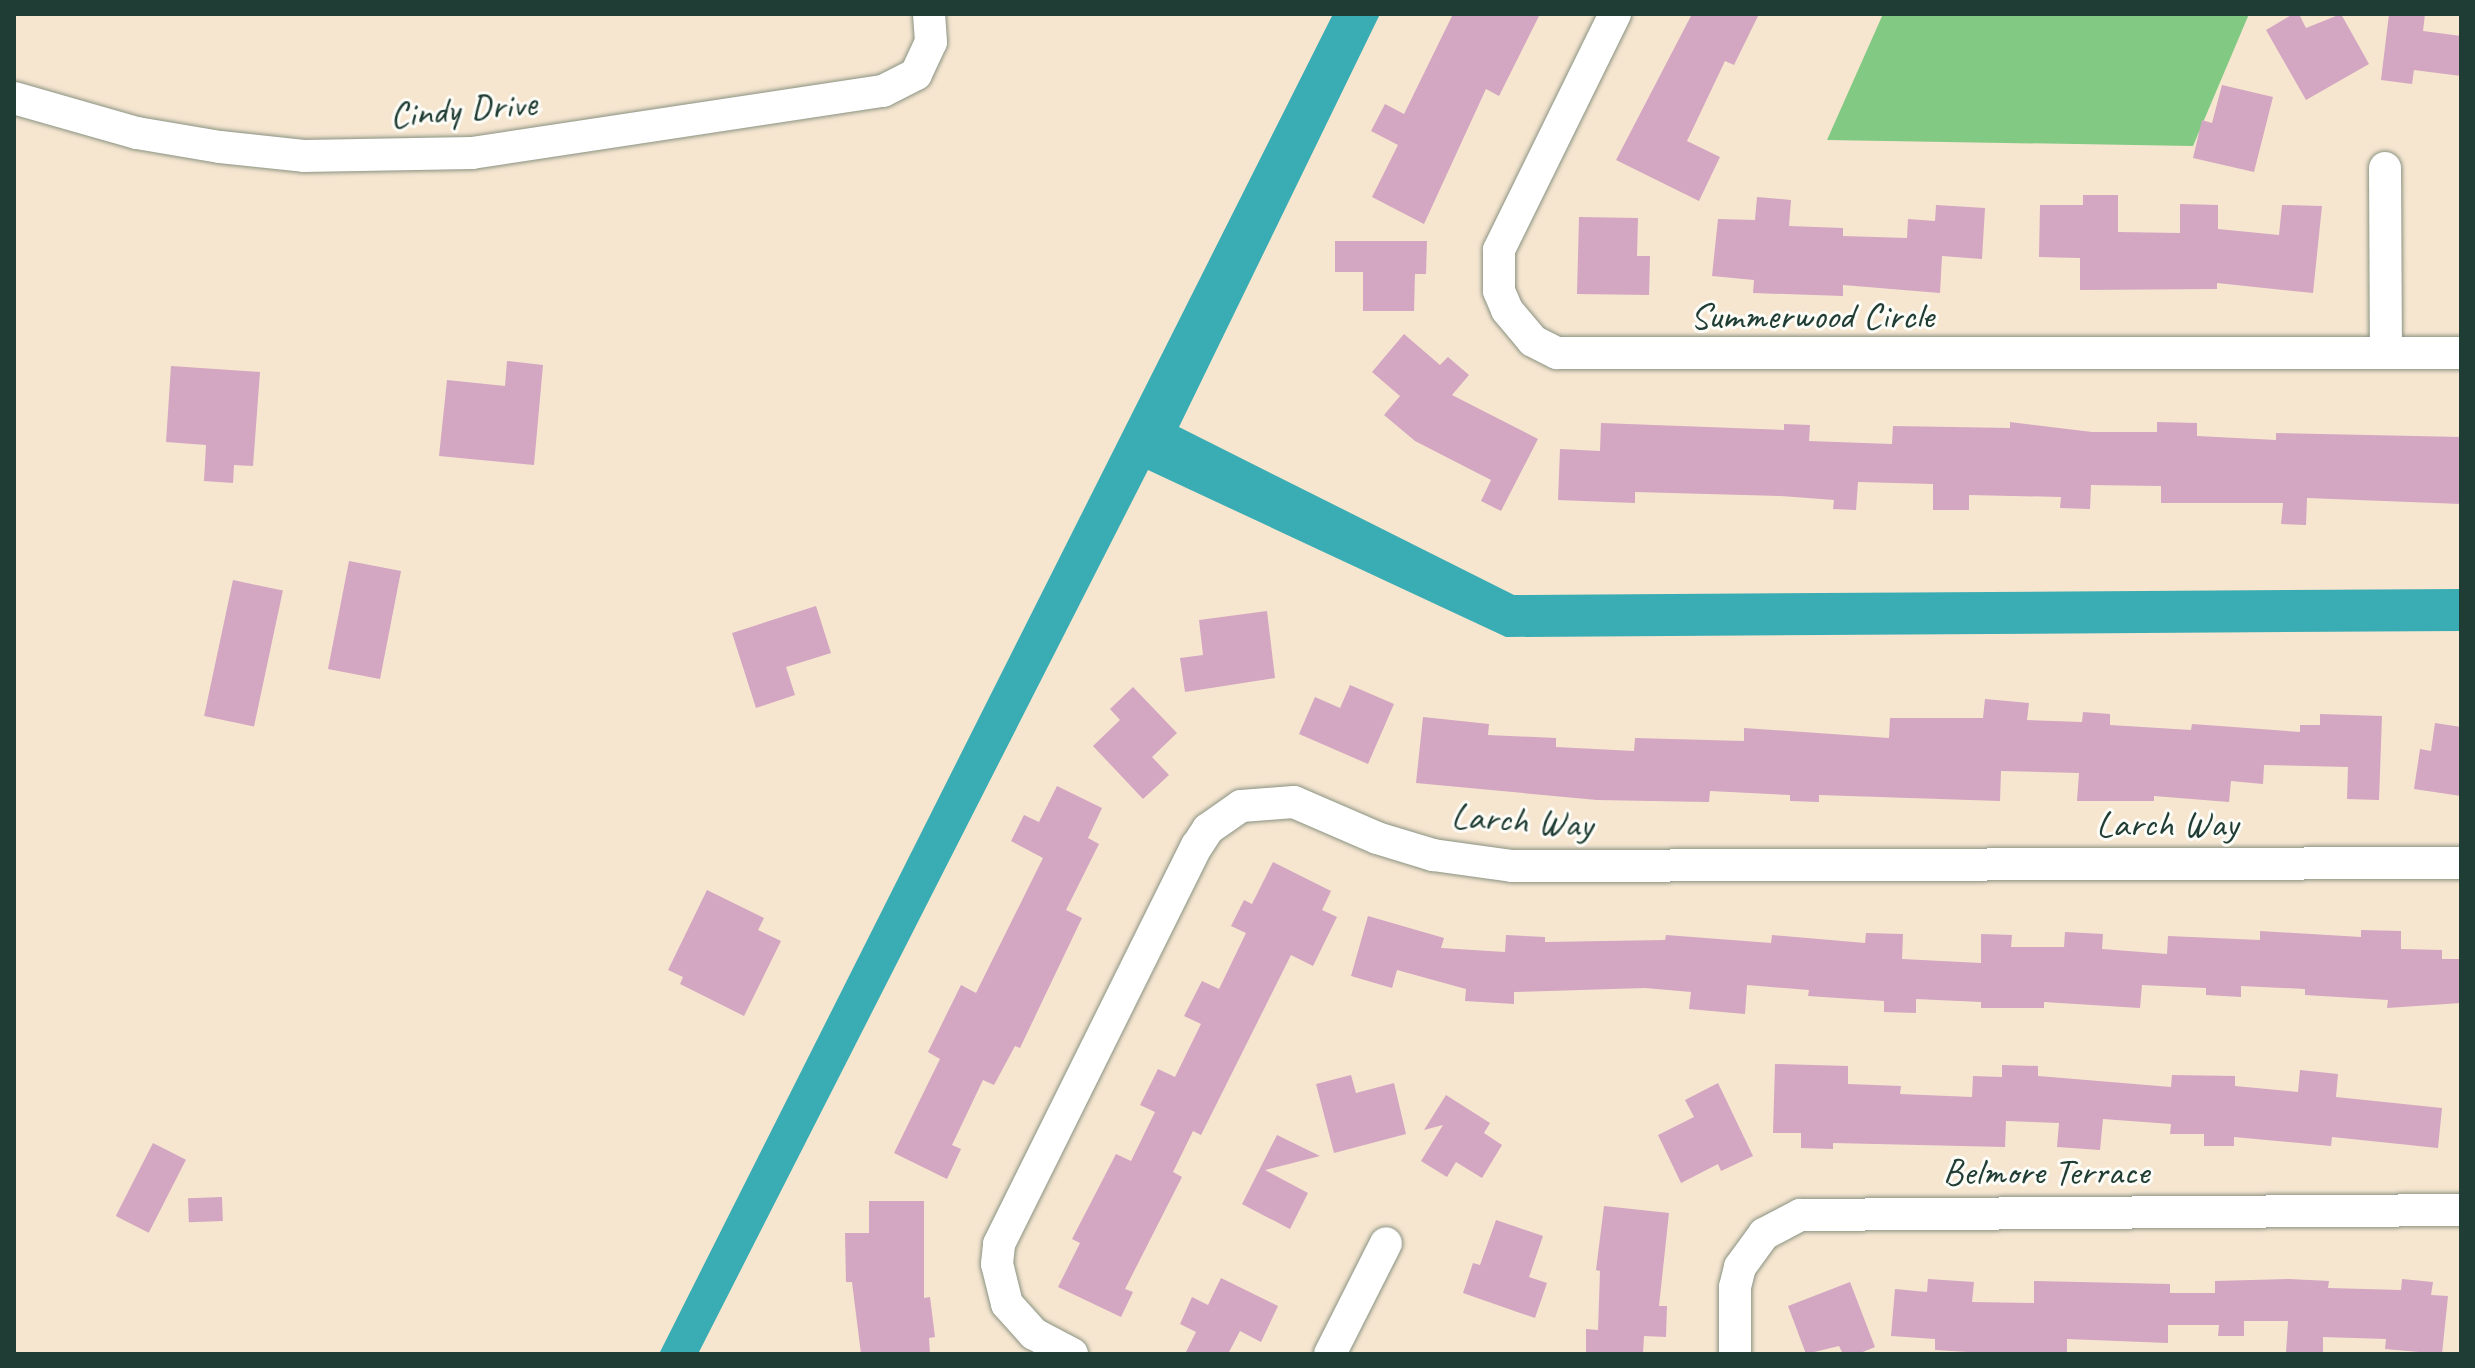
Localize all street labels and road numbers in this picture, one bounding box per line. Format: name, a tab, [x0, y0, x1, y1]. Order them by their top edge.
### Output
street label: Cindy Drive	[388, 80, 538, 138]
street label: Summerwood Circle	[1690, 293, 1934, 339]
street label: Larch Way	[1449, 792, 1595, 848]
street label: Larch Way	[2096, 801, 2238, 847]
street label: Belmore Terrace	[1943, 1149, 2149, 1195]

